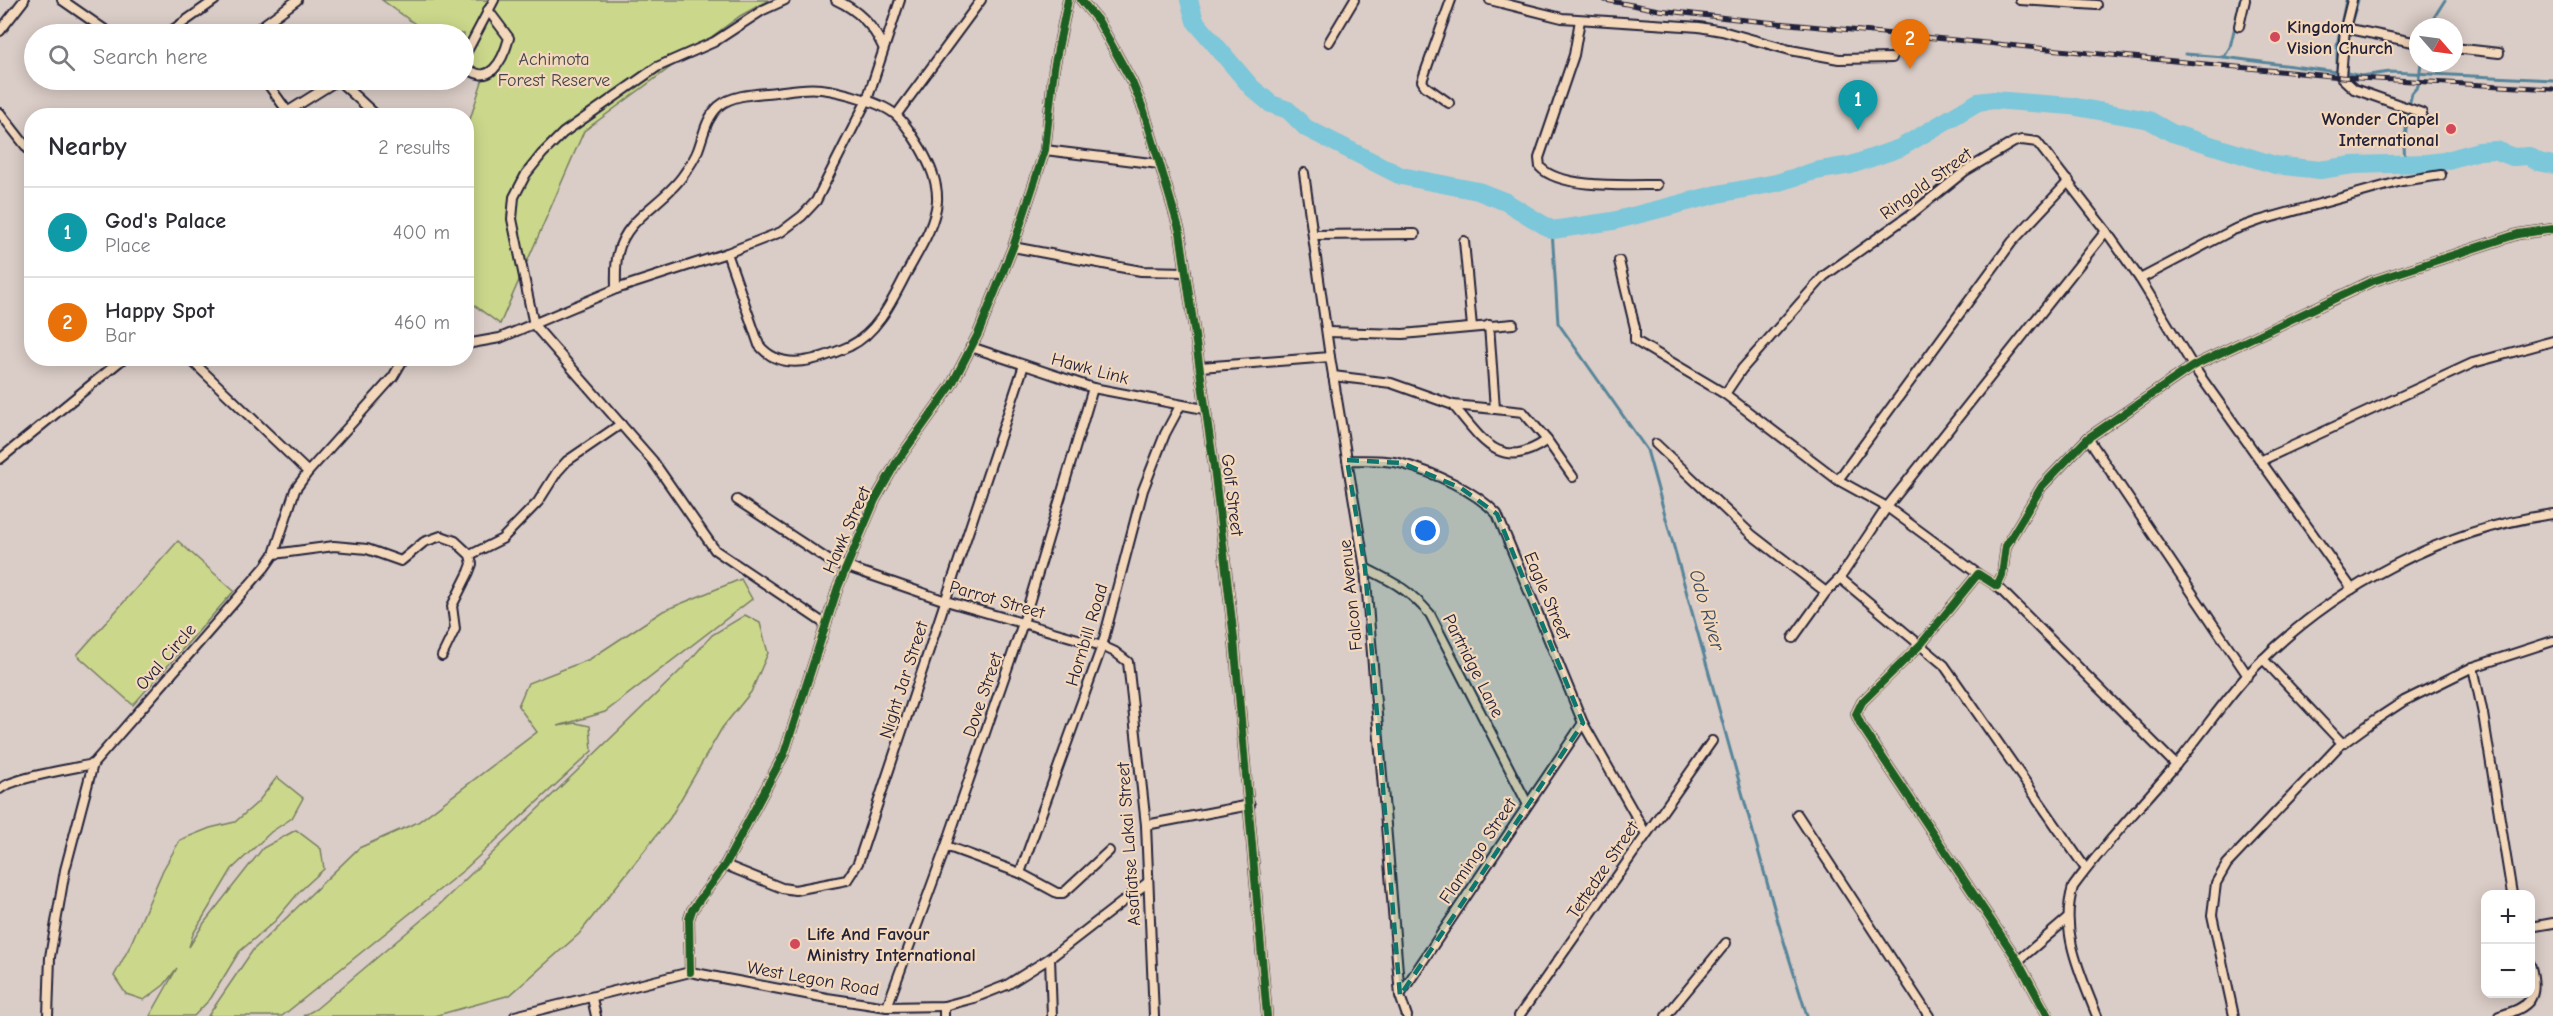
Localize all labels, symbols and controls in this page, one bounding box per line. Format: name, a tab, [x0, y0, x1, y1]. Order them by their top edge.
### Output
place label: Kingdom Vision Church	[2287, 17, 2393, 59]
north arrow	[2409, 18, 2463, 72]
pin: 2	[1890, 20, 1930, 69]
search box	[24, 24, 474, 90]
marker: Kingdom Vision Church	[2268, 30, 2282, 44]
icon: search	[45, 41, 78, 74]
text: Search here	[93, 44, 208, 70]
park label: Achimota Forest Reserve	[498, 49, 610, 91]
pin: 1	[1838, 80, 1878, 130]
place label: Wonder Chapel International	[2322, 109, 2439, 151]
marker: Wonder Chapel International	[2444, 122, 2458, 136]
text: Nearby	[48, 132, 127, 162]
text: 2 results	[378, 136, 450, 159]
street label: Ringold Street	[1876, 143, 1977, 224]
text: God's Palace	[105, 208, 226, 234]
text: 1	[64, 221, 71, 244]
text: 400 m	[393, 221, 450, 244]
text: Place	[105, 234, 151, 257]
text: Happy Spot	[105, 298, 215, 324]
text: 2	[63, 311, 72, 334]
text: 460 m	[394, 311, 450, 334]
text: Bar	[105, 324, 136, 347]
street label: Hawk Link	[1049, 349, 1131, 390]
street label: Golf Street	[1217, 453, 1248, 538]
street label: Hawk Street	[819, 483, 876, 577]
your location	[1411, 516, 1440, 545]
street label: Falcon Avenue	[1335, 538, 1367, 652]
street label: Eagle Street	[1519, 549, 1575, 644]
water label: Odo River	[1684, 567, 1730, 654]
street label: Parrot Street	[947, 576, 1048, 624]
street label: Hornbill Road	[1061, 581, 1113, 689]
street label: Partridge Lane	[1438, 611, 1508, 721]
street label: Night Jar Street	[875, 618, 933, 741]
street label: Oval Circle	[131, 619, 201, 695]
street label: Dove Street	[959, 649, 1008, 740]
street label: Asafiatse Lakai Street	[1113, 761, 1145, 927]
street label: Flamingo Street	[1435, 794, 1521, 908]
street label: Tettedze Street	[1563, 817, 1644, 923]
map controls	[2481, 890, 2535, 998]
button: +	[2481, 890, 2535, 944]
place label: Life And Favour Ministry International	[807, 924, 976, 966]
marker: Life And Favour Ministry International	[788, 937, 802, 951]
button: −	[2481, 944, 2535, 998]
street label: West Legon Road	[745, 957, 881, 1001]

